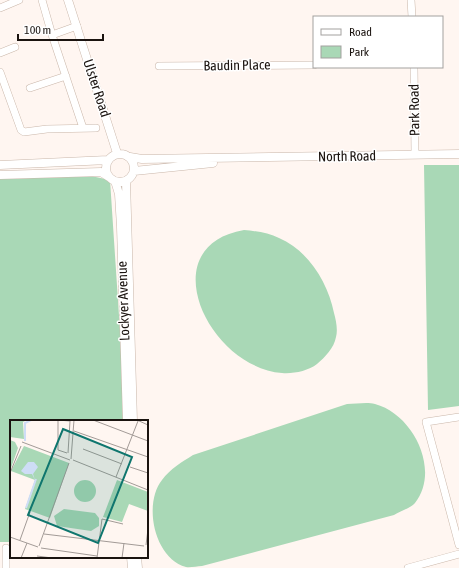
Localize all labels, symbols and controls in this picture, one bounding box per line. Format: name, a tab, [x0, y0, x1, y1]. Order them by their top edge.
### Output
scale bar	[18, 16, 103, 42]
legend	[313, 16, 443, 68]
text: 100 m	[24, 23, 51, 37]
text: Road	[349, 25, 372, 39]
text: Park	[349, 45, 370, 59]
street label: Baudin Place	[203, 56, 271, 74]
street label: Ulster Road	[80, 57, 114, 119]
street label: Park Road	[406, 84, 422, 136]
street label: North Road	[318, 147, 376, 165]
street label: Lockyer Avenue	[114, 261, 132, 341]
inset map	[10, 420, 148, 558]

